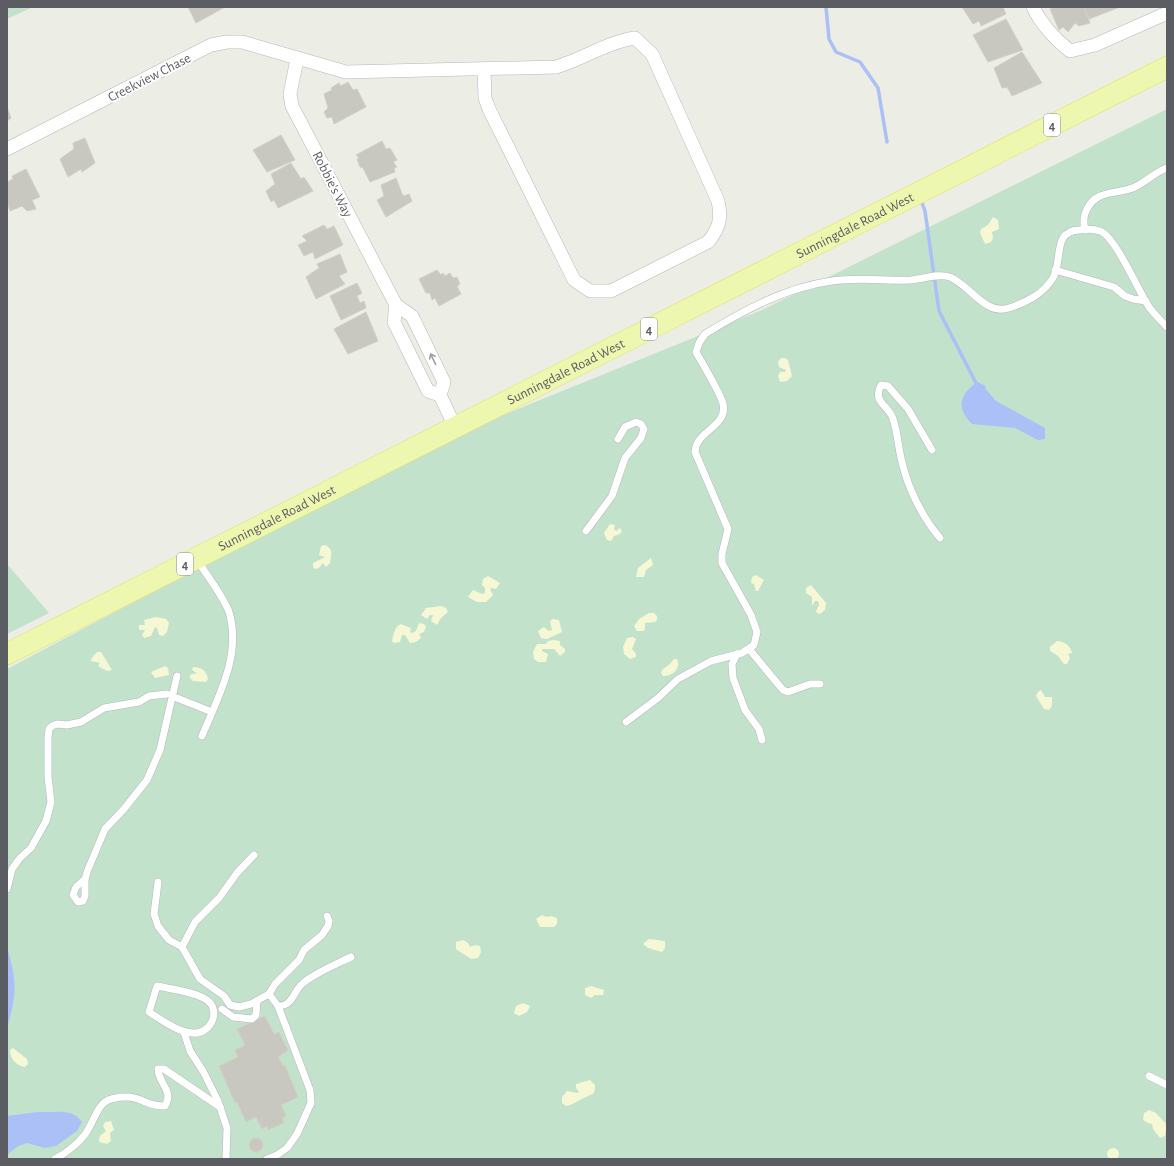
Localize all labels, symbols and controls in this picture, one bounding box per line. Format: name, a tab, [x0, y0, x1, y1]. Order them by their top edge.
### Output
street label: Creekview Chase	[106, 51, 193, 105]
road number: 4	[1044, 114, 1060, 136]
street label: Robbie's Way	[310, 149, 355, 220]
street label: Sunningdale Road West	[794, 190, 917, 261]
road number: 4	[641, 318, 657, 340]
street label: Sunningdale Road West	[505, 337, 627, 408]
one-way arrow	[429, 353, 436, 365]
street label: Sunningdale Road West	[216, 483, 338, 554]
road number: 4	[177, 553, 193, 575]

